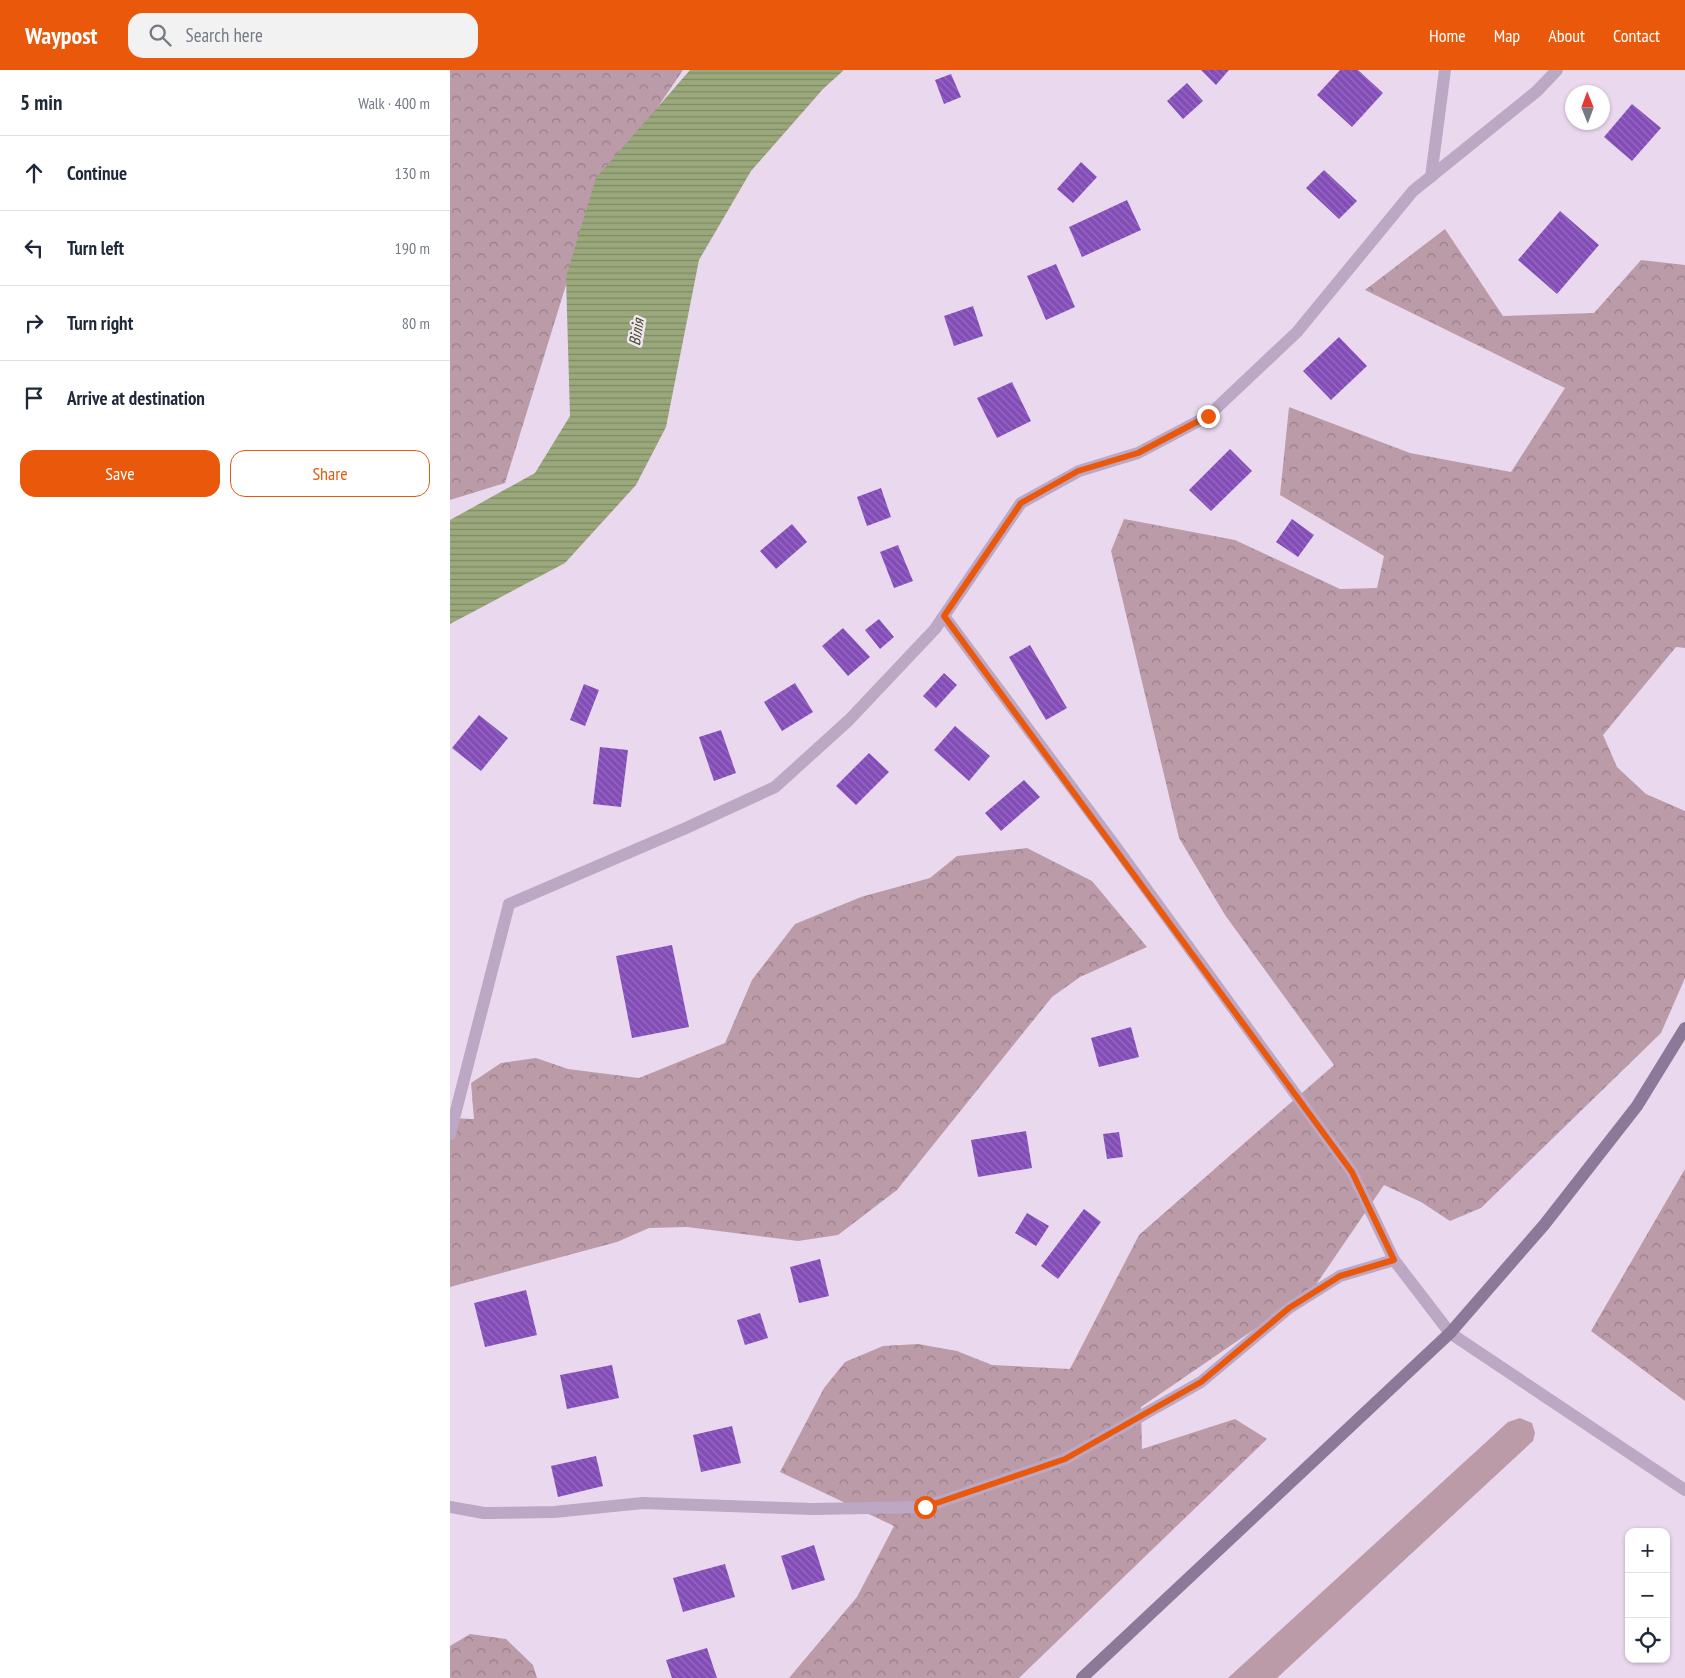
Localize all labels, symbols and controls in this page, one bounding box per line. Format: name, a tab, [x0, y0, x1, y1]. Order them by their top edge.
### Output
search box	[128, 13, 478, 58]
text: Waypost	[25, 20, 98, 51]
icon: search	[146, 21, 174, 49]
text: Search here	[186, 23, 263, 47]
text: Home	[1429, 24, 1466, 47]
text: Map	[1494, 24, 1520, 47]
text: About	[1548, 24, 1585, 47]
text: Contact	[1613, 24, 1660, 47]
north arrow	[1565, 85, 1610, 130]
text: 5 min	[20, 89, 62, 116]
text: Walk · 400 m	[358, 93, 430, 113]
icon: ahead	[20, 159, 48, 187]
text: Continue	[67, 161, 127, 185]
text: 130 m	[395, 163, 430, 183]
icon: left	[20, 234, 48, 262]
text: Turn left	[67, 236, 124, 260]
text: 190 m	[395, 238, 430, 258]
icon: right	[20, 309, 48, 337]
text: Turn right	[67, 311, 133, 335]
text: 80 m	[402, 313, 430, 333]
water label: Вілія	[624, 315, 648, 347]
icon: arrive	[20, 384, 48, 412]
text: Arrive at destination	[67, 386, 205, 410]
route end	[1197, 405, 1220, 428]
button: Save	[20, 450, 220, 497]
button: Share	[230, 450, 430, 497]
route start	[914, 1496, 937, 1519]
map controls	[1625, 1528, 1670, 1663]
button: +	[1625, 1528, 1670, 1573]
button: −	[1625, 1573, 1670, 1618]
button: locate	[1625, 1618, 1670, 1663]

